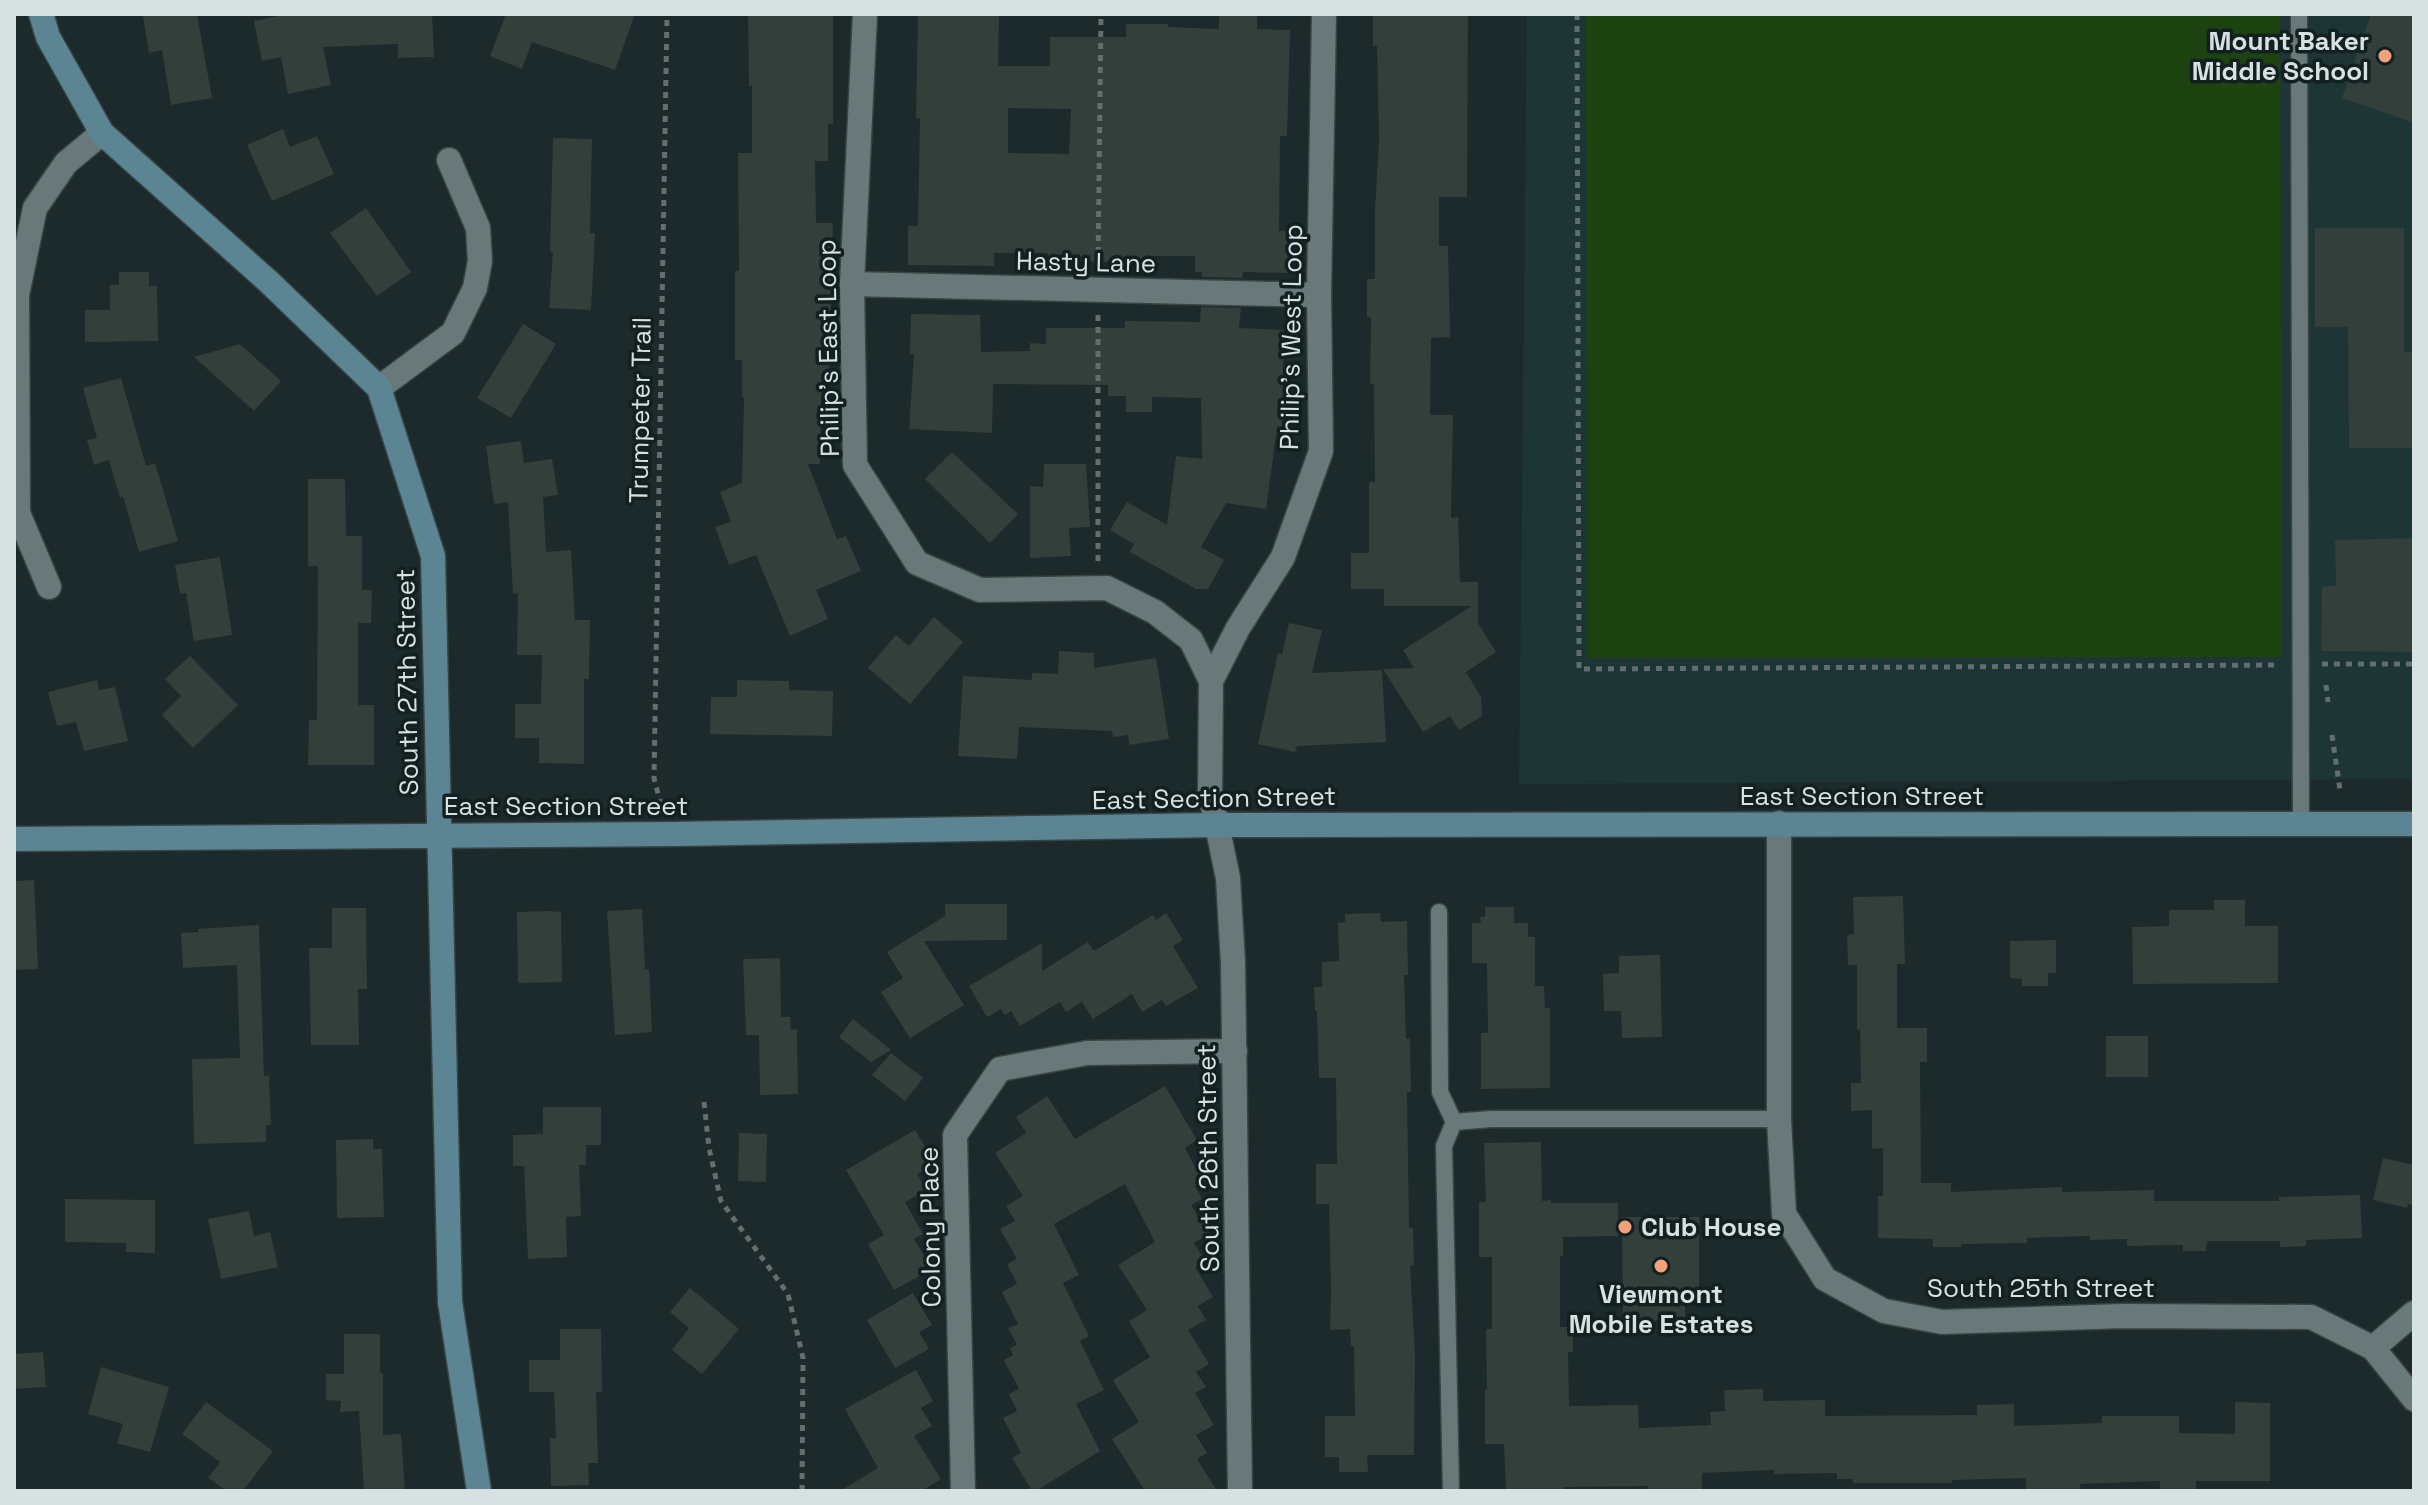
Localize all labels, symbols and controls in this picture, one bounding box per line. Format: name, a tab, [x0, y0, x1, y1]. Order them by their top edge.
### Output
place label: Mount Baker Middle School	[2192, 24, 2369, 88]
marker: Mount Baker Middle School	[2376, 47, 2394, 65]
street label: Philip's West Loop	[1272, 224, 1310, 450]
street label: Philip's East Loop	[809, 239, 847, 457]
street label: Hasty Lane	[1016, 244, 1156, 280]
street label: Trumpeter Trail	[621, 317, 659, 503]
street label: South 27th Street	[388, 568, 426, 796]
street label: East Section Street	[1092, 779, 1336, 817]
street label: East Section Street	[1740, 779, 1984, 813]
street label: East Section Street	[444, 789, 688, 823]
street label: South 26th Street	[1189, 1044, 1227, 1272]
street label: Colony Place	[912, 1146, 948, 1308]
place label: Club House	[1641, 1210, 1781, 1244]
marker: Club House	[1616, 1218, 1634, 1236]
marker: Viewmont Mobile Estates	[1652, 1257, 1670, 1275]
street label: South 25th Street	[1927, 1271, 2155, 1305]
place label: Viewmont Mobile Estates	[1569, 1277, 1753, 1341]

